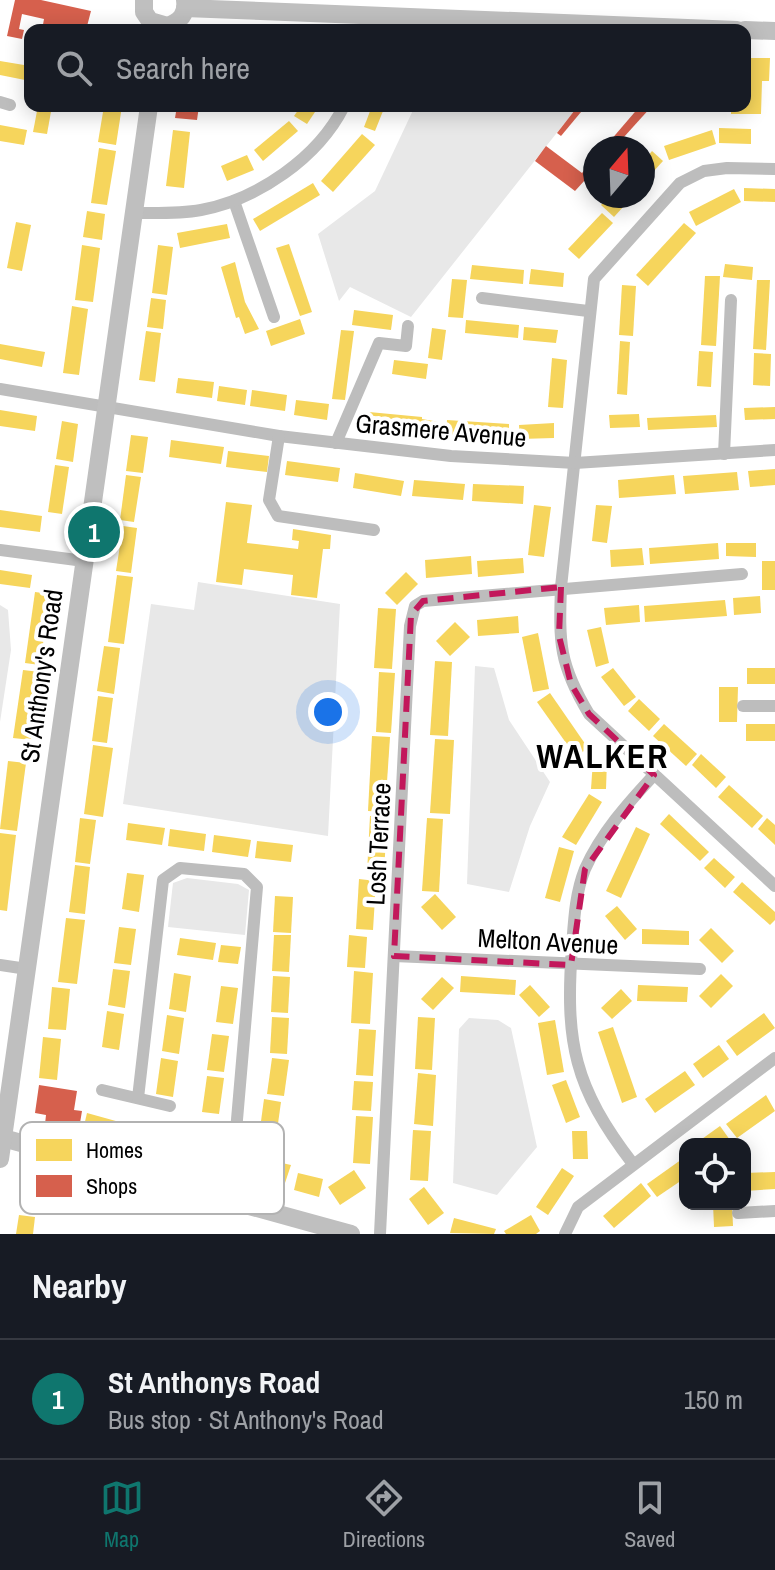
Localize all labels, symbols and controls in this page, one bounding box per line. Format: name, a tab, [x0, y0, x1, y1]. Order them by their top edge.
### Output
search box	[24, 24, 751, 112]
icon: search	[52, 46, 96, 90]
text: Search here	[116, 48, 250, 88]
north arrow	[583, 136, 655, 208]
street label: Grasmere Avenue	[354, 405, 528, 455]
pin: 1	[68, 502, 120, 562]
street label: St Anthony's Road	[12, 587, 70, 765]
your location	[308, 692, 348, 732]
district label: WALKER	[537, 733, 669, 779]
street label: Losh Terrace	[357, 782, 399, 906]
street label: Melton Avenue	[477, 920, 619, 962]
legend	[20, 1122, 284, 1214]
text: Homes	[86, 1135, 143, 1165]
map controls	[679, 1138, 751, 1210]
button: locate	[679, 1138, 751, 1210]
text: Shops	[86, 1171, 137, 1201]
text: Nearby	[32, 1263, 127, 1309]
text: St Anthonys Road	[108, 1362, 320, 1402]
text: 1	[52, 1382, 64, 1417]
text: 150 m	[684, 1382, 743, 1417]
text: Bus stop · St Anthony's Road	[108, 1402, 384, 1437]
tab: Map	[100, 1476, 144, 1554]
tab: Directions	[343, 1476, 425, 1554]
tab: Saved	[624, 1476, 675, 1554]

